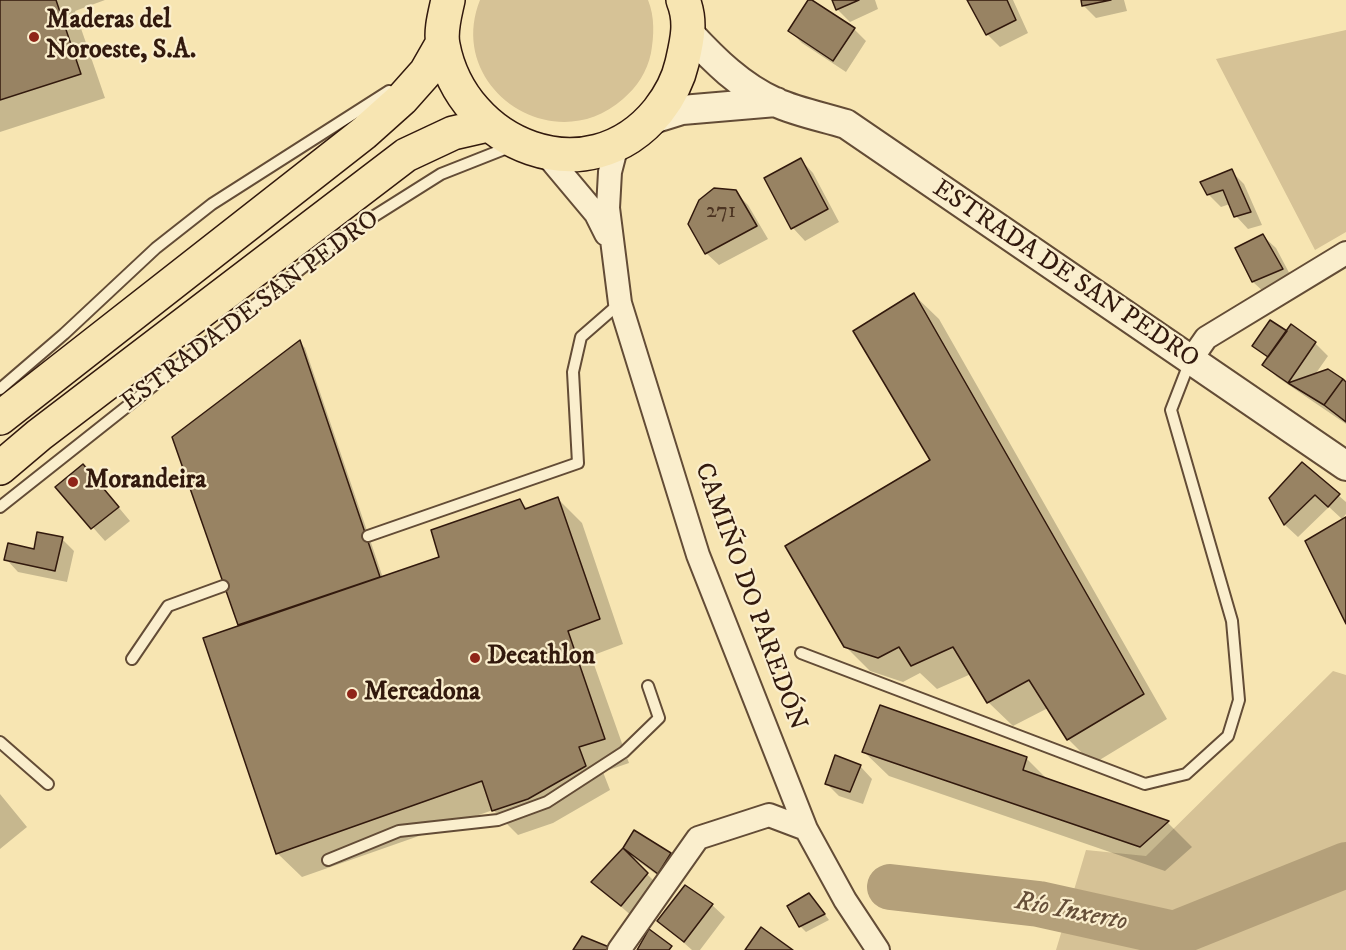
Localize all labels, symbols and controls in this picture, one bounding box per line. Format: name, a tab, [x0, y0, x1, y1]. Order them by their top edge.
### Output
place label: Maderas del Noroeste, S.A.	[46, 6, 196, 67]
marker: Maderas del Noroeste, S.A.	[27, 30, 41, 44]
street label: ESTRADA DE SAN PEDRO	[926, 174, 1204, 376]
house number: 271	[706, 199, 736, 225]
street label: ESTRADA DE SAN PEDRO	[116, 205, 386, 419]
street label: CAMIÑO DO PAREDÓN	[686, 459, 812, 735]
place label: Morandeira	[85, 466, 206, 498]
marker: Morandeira	[66, 475, 80, 489]
place label: Decathlon	[487, 642, 595, 674]
marker: Decathlon	[468, 651, 482, 665]
place label: Mercadona	[364, 678, 480, 710]
marker: Mercadona	[345, 687, 359, 701]
water label: Río Inxerto	[1012, 886, 1130, 940]

